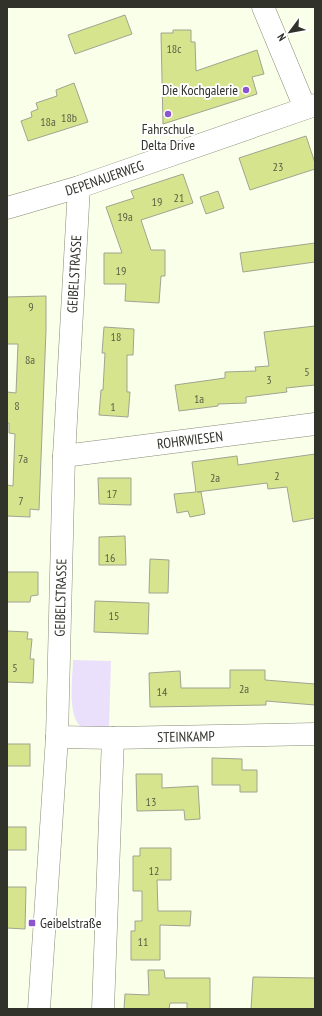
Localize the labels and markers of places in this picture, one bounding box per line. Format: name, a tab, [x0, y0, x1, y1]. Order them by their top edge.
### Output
place label: Die Kochgalerie	[162, 81, 238, 99]
marker: Die Kochgalerie	[241, 85, 251, 95]
marker: Fahrschule Delta Drive	[163, 109, 173, 119]
place label: Fahrschule Delta Drive	[141, 120, 195, 154]
place label: Geibelstraße	[40, 914, 102, 932]
marker: Geibelstraße	[27, 918, 37, 928]

